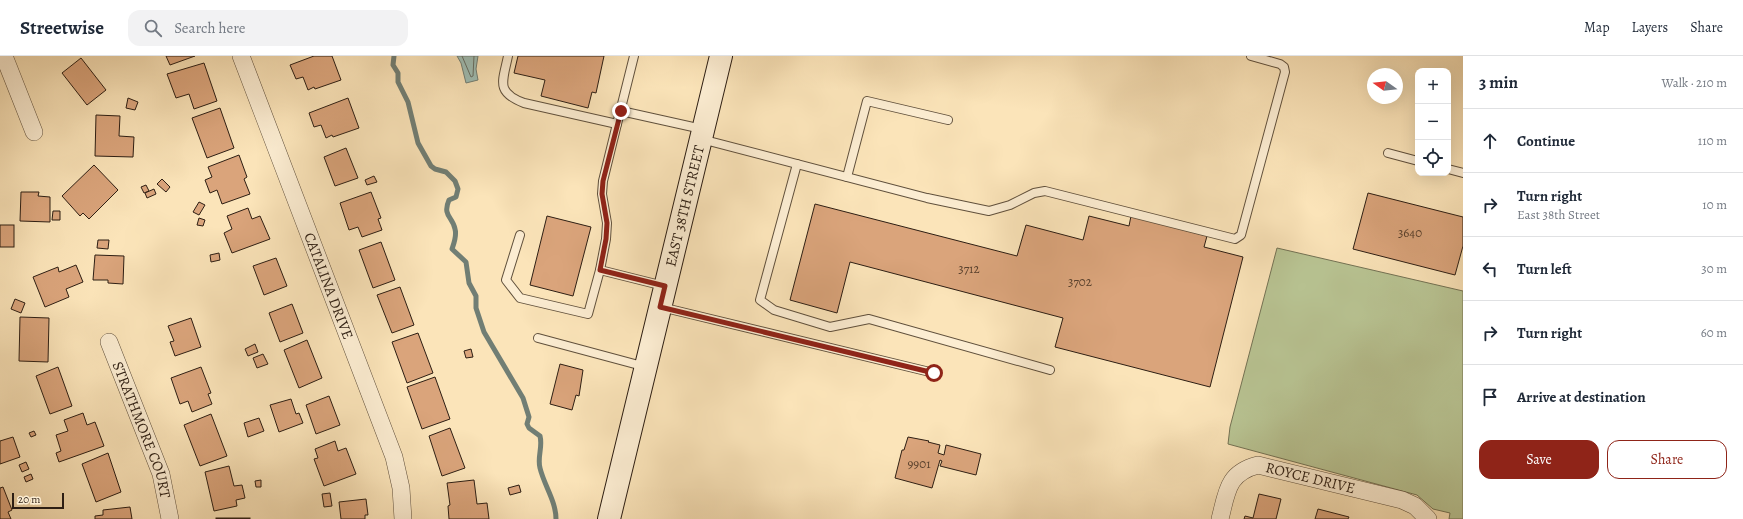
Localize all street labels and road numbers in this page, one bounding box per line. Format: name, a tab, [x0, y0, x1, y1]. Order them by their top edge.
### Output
street label: EAST 38TH STREET	[660, 143, 709, 269]
street label: CATALINA DRIVE	[299, 230, 358, 342]
street label: STRATHMORE COURT	[108, 359, 176, 501]
street label: ROYCE DRIVE	[1264, 457, 1357, 498]

